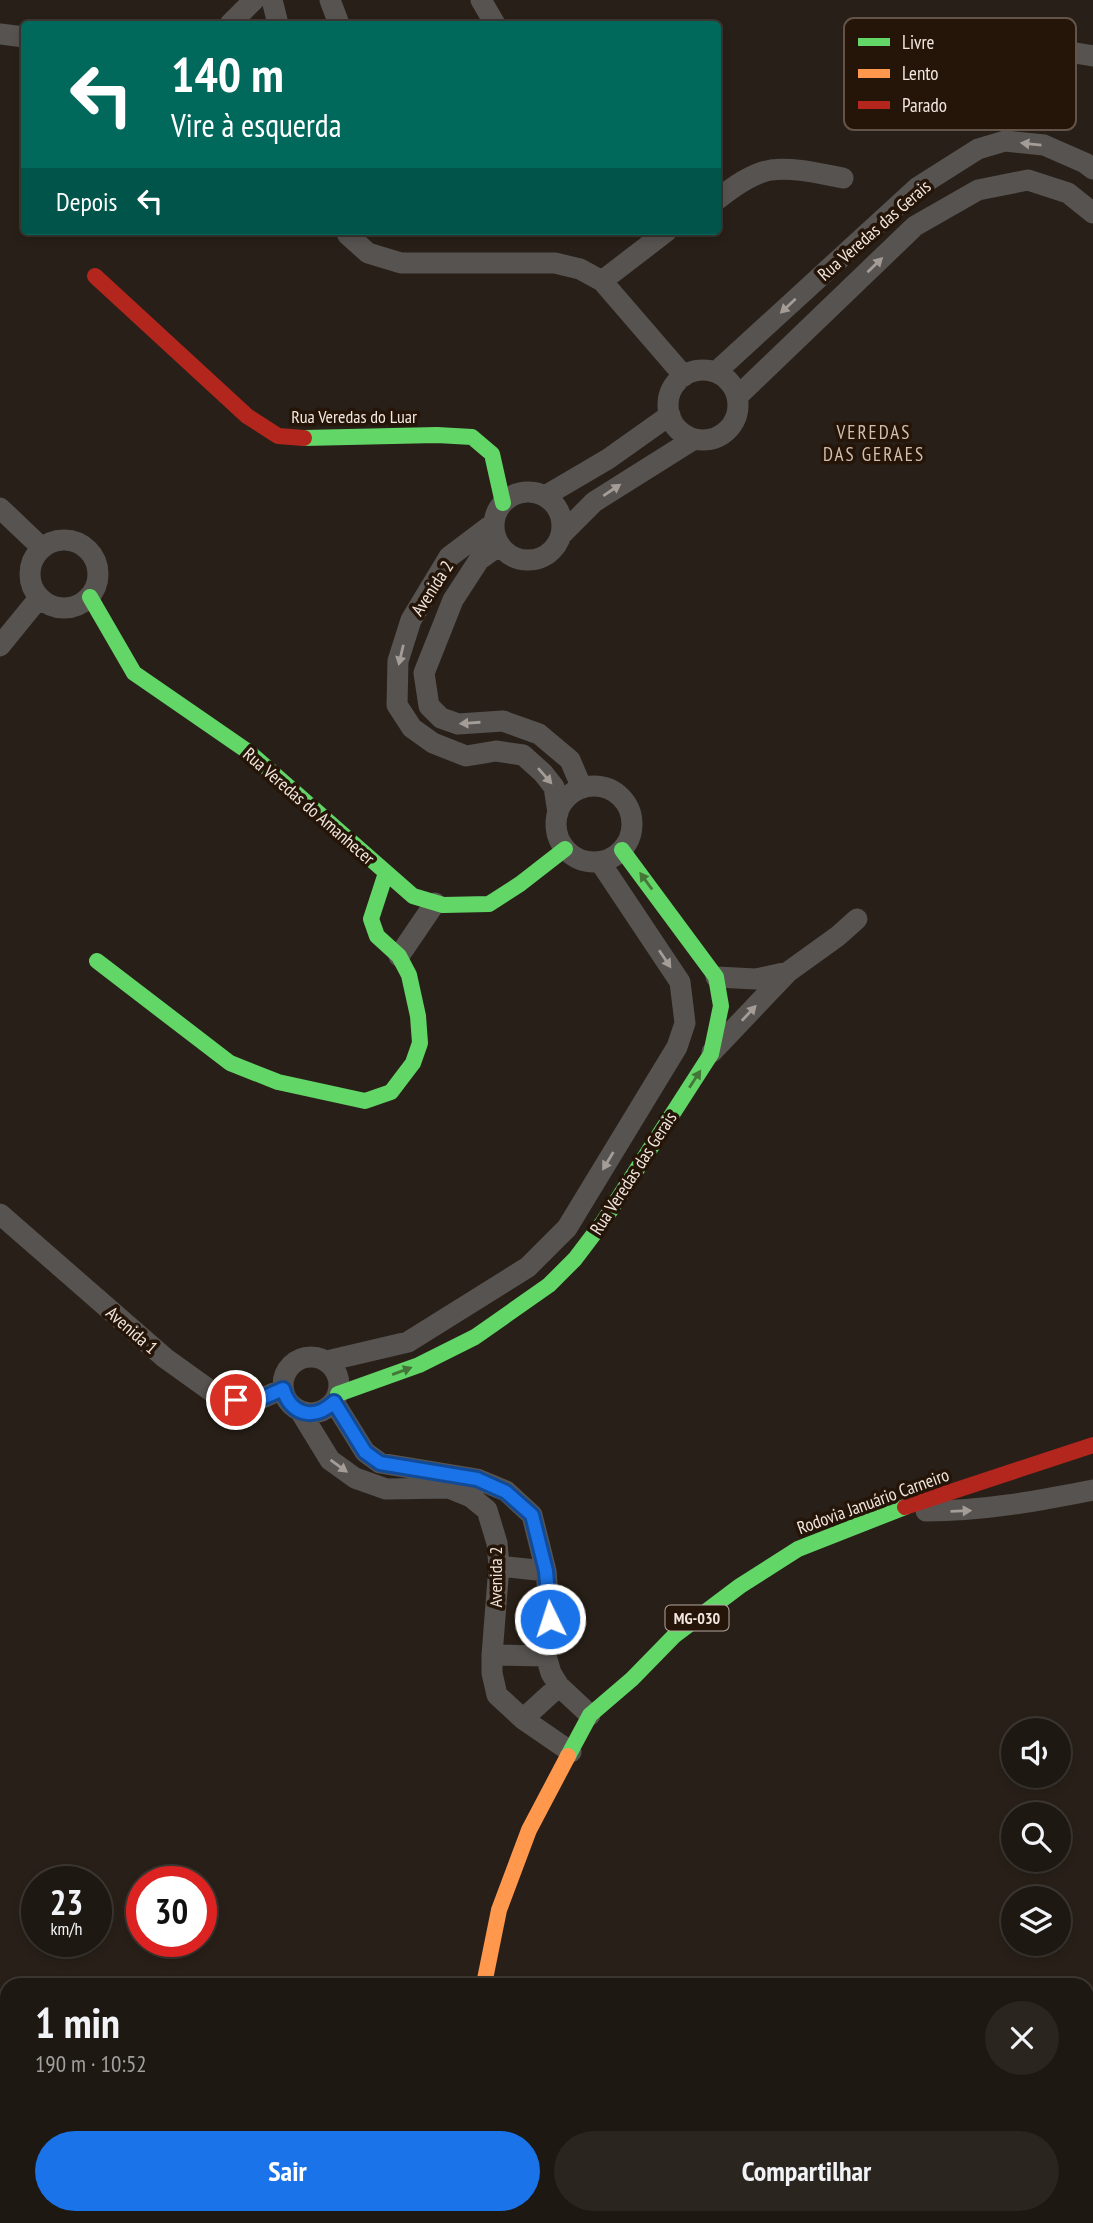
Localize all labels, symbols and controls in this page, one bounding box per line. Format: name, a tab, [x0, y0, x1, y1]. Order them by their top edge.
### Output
legend	[844, 18, 1076, 130]
text: Livre	[902, 30, 935, 54]
text: 140 m	[171, 42, 284, 106]
icon: left	[56, 49, 147, 140]
text: Lento	[902, 61, 939, 85]
text: Parado	[902, 93, 947, 117]
text: Vire à esquerda	[171, 104, 342, 146]
one-way arrow	[1020, 138, 1042, 149]
street label: Rua Veredas das Gerais	[813, 175, 935, 285]
icon: left	[131, 182, 169, 220]
text: Depois	[56, 185, 117, 218]
one-way arrow	[866, 256, 883, 273]
one-way arrow	[780, 297, 797, 313]
street label: Rua Veredas do Luar	[291, 405, 417, 428]
district label: VEREDAS DAS GERAES	[823, 420, 925, 466]
one-way arrow	[603, 483, 621, 497]
street label: Avenida 2	[406, 556, 458, 620]
one-way arrow	[395, 644, 406, 666]
one-way arrow	[459, 718, 481, 729]
street label: Rua Veredas do Amanhecer	[238, 743, 380, 870]
one-way arrow	[537, 768, 552, 785]
one-way arrow	[639, 872, 653, 890]
one-way arrow	[658, 950, 671, 969]
one-way arrow	[741, 1005, 757, 1022]
one-way arrow	[688, 1070, 701, 1089]
street label: Rua Veredas das Gerais	[585, 1107, 681, 1239]
one-way arrow	[602, 1152, 614, 1171]
street label: Avenida 1	[101, 1301, 163, 1359]
one-way arrow	[392, 1365, 413, 1376]
pin	[206, 1370, 266, 1430]
icon: arrive	[217, 1381, 255, 1419]
one-way arrow	[330, 1459, 348, 1473]
street label: Rodovia Januário Carneiro	[794, 1463, 952, 1539]
one-way arrow	[950, 1505, 972, 1516]
street label: Avenida 2	[484, 1546, 507, 1608]
position arrow	[513, 1582, 587, 1656]
road number: MG-030	[666, 1606, 728, 1630]
map controls	[1001, 1718, 1071, 1956]
button: sound	[1001, 1718, 1071, 1788]
button: search	[1001, 1802, 1071, 1872]
speed limit sign: 30	[126, 1866, 217, 1957]
text: 23	[50, 1879, 83, 1925]
button: layers	[1001, 1886, 1071, 1956]
text: km/h	[51, 1917, 82, 1940]
text: 1 min	[35, 1995, 120, 2050]
button: close	[985, 2001, 1059, 2075]
text: 190 m · 10:52	[35, 2049, 147, 2078]
button: Sair	[35, 2131, 540, 2211]
button: Compartilhar	[554, 2131, 1059, 2211]

